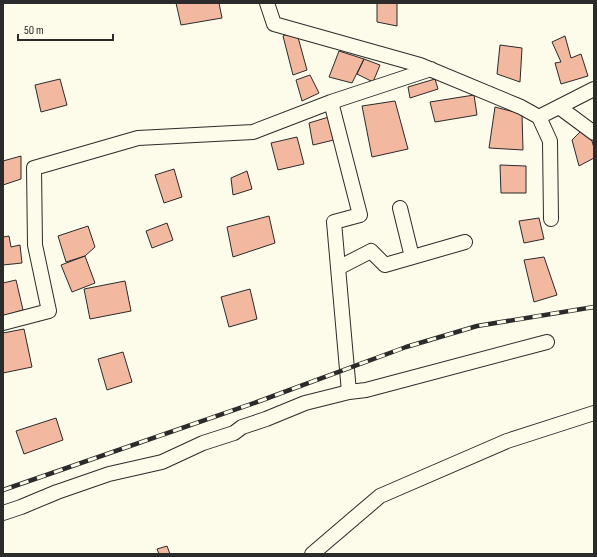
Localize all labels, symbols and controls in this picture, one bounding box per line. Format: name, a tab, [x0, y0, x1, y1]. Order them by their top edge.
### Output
scale bar	[18, 16, 113, 42]
text: 50 m	[24, 23, 44, 38]

